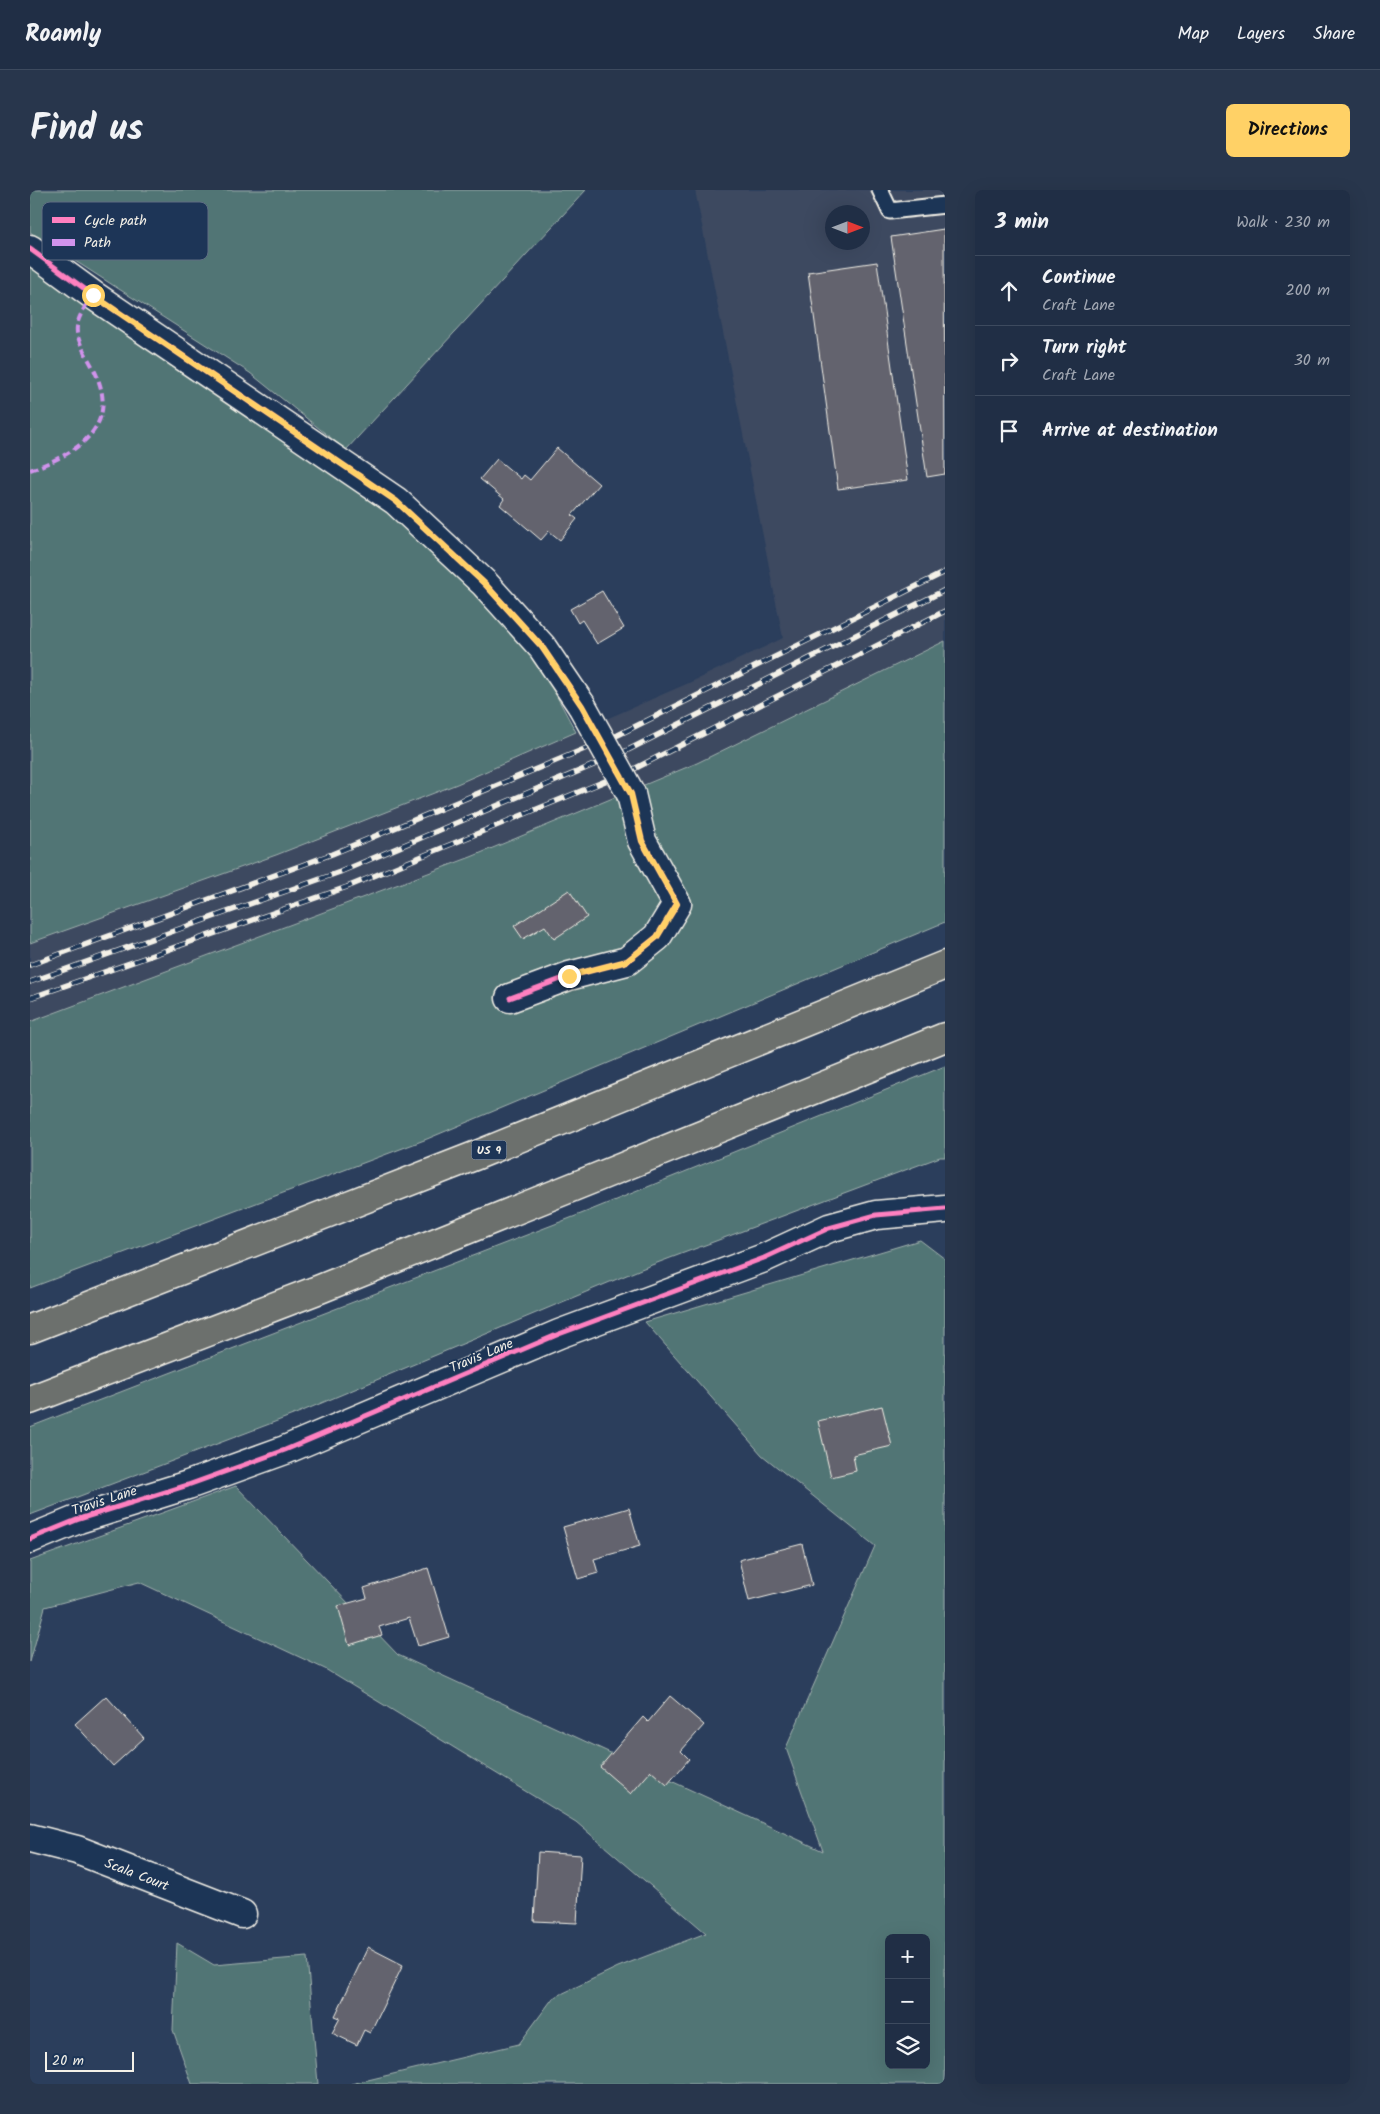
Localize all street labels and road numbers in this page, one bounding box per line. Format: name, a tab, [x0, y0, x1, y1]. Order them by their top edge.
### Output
road number: US 9	[472, 1140, 506, 1160]
street label: Travis Lane	[446, 1332, 517, 1379]
street label: Travis Lane	[69, 1480, 140, 1522]
street label: Scala Court	[101, 1853, 173, 1897]

